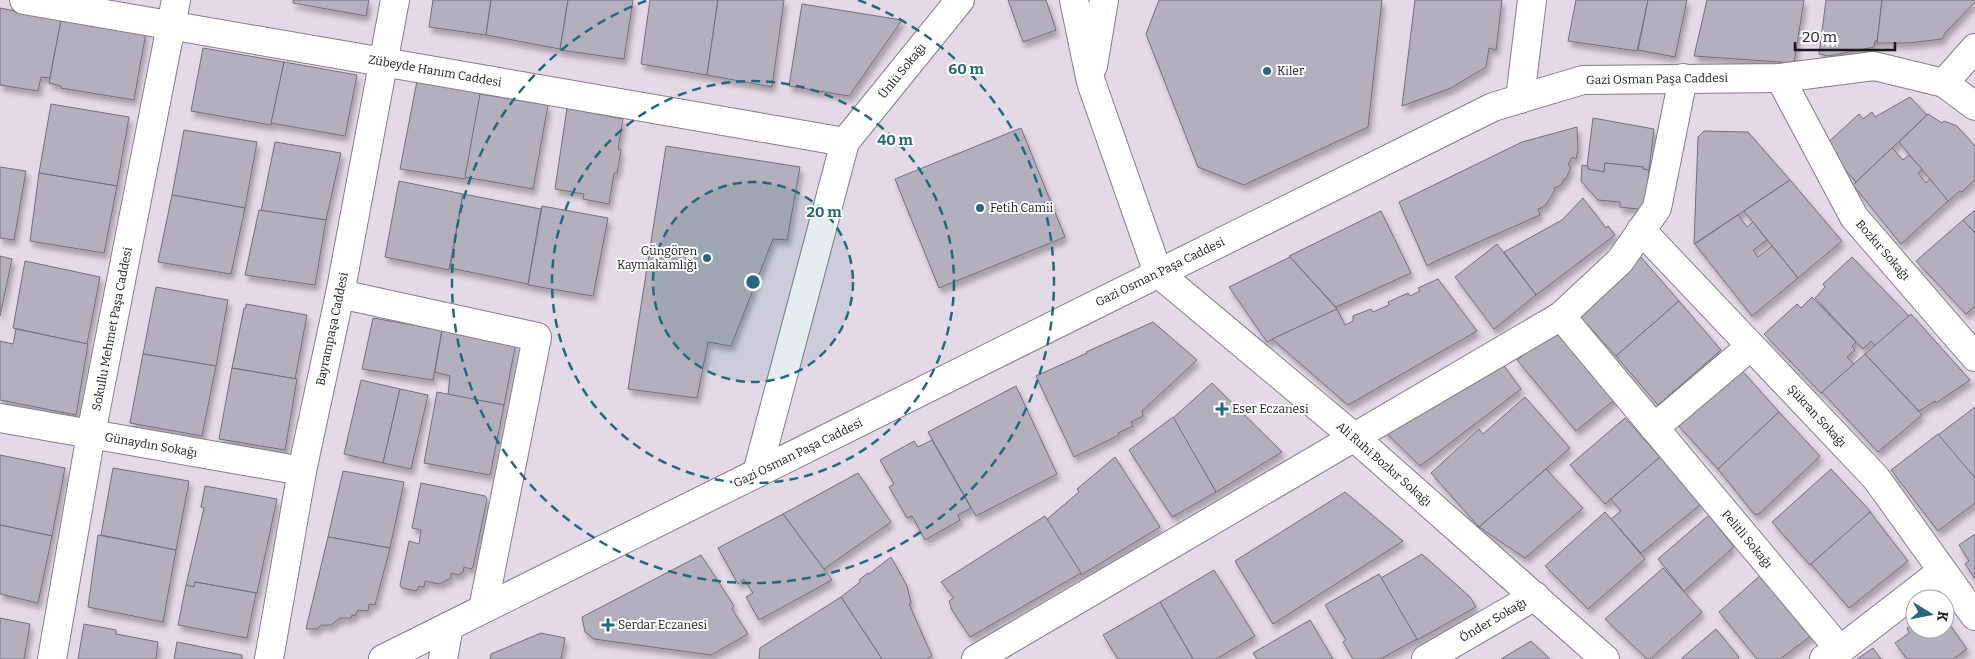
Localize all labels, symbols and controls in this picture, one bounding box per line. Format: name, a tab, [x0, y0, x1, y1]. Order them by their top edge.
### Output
scale bar	[1795, 20, 1895, 52]
text: 20 m	[1802, 28, 1838, 46]
street label: Ünlü Sokağı	[875, 40, 929, 101]
street label: Zübeyde Hanım Caddesi	[367, 52, 503, 90]
text: 60 m	[948, 60, 984, 78]
place label: Kiler	[1277, 64, 1305, 78]
marker: Kiler	[1261, 65, 1273, 77]
street label: Gazi Osman Paşa Caddesi	[1586, 71, 1729, 87]
text: 40 m	[877, 131, 914, 149]
place label: Fetih Camii	[990, 201, 1054, 215]
marker: Fetih Camii	[974, 202, 986, 214]
text: 20 m	[807, 203, 842, 221]
street label: Bozkır Sokağı	[1853, 217, 1913, 283]
street label: Gazi Osman Paşa Caddesi	[1093, 234, 1227, 309]
place label: Güngören Kaymakamlığı	[617, 244, 697, 272]
street label: Sokullu Mehmet Paşa Caddesi	[89, 246, 135, 412]
marker: Güngören Kaymakamlığı	[701, 252, 713, 264]
street label: Bayrampaşa Caddesi	[313, 271, 351, 387]
centre of rings	[744, 273, 762, 291]
street label: Şükran Sokağı	[1785, 382, 1850, 450]
place label: Eser Eczanesi	[1232, 402, 1309, 416]
marker: Eser Eczanesi	[1216, 403, 1228, 415]
street label: Gazi Osman Paşa Caddesi	[731, 415, 865, 490]
street label: Ali Ruhi Bozkır Sokağı	[1334, 419, 1435, 509]
street label: Günaydın Sokağı	[104, 430, 199, 460]
street label: Pelitli Sokağı	[1719, 507, 1776, 571]
north arrow	[1905, 589, 1955, 639]
street label: Önder Sokağı	[1457, 594, 1529, 645]
text: K	[1933, 610, 1952, 623]
place label: Serdar Eczanesi	[618, 618, 708, 632]
marker: Serdar Eczanesi	[602, 619, 614, 631]

